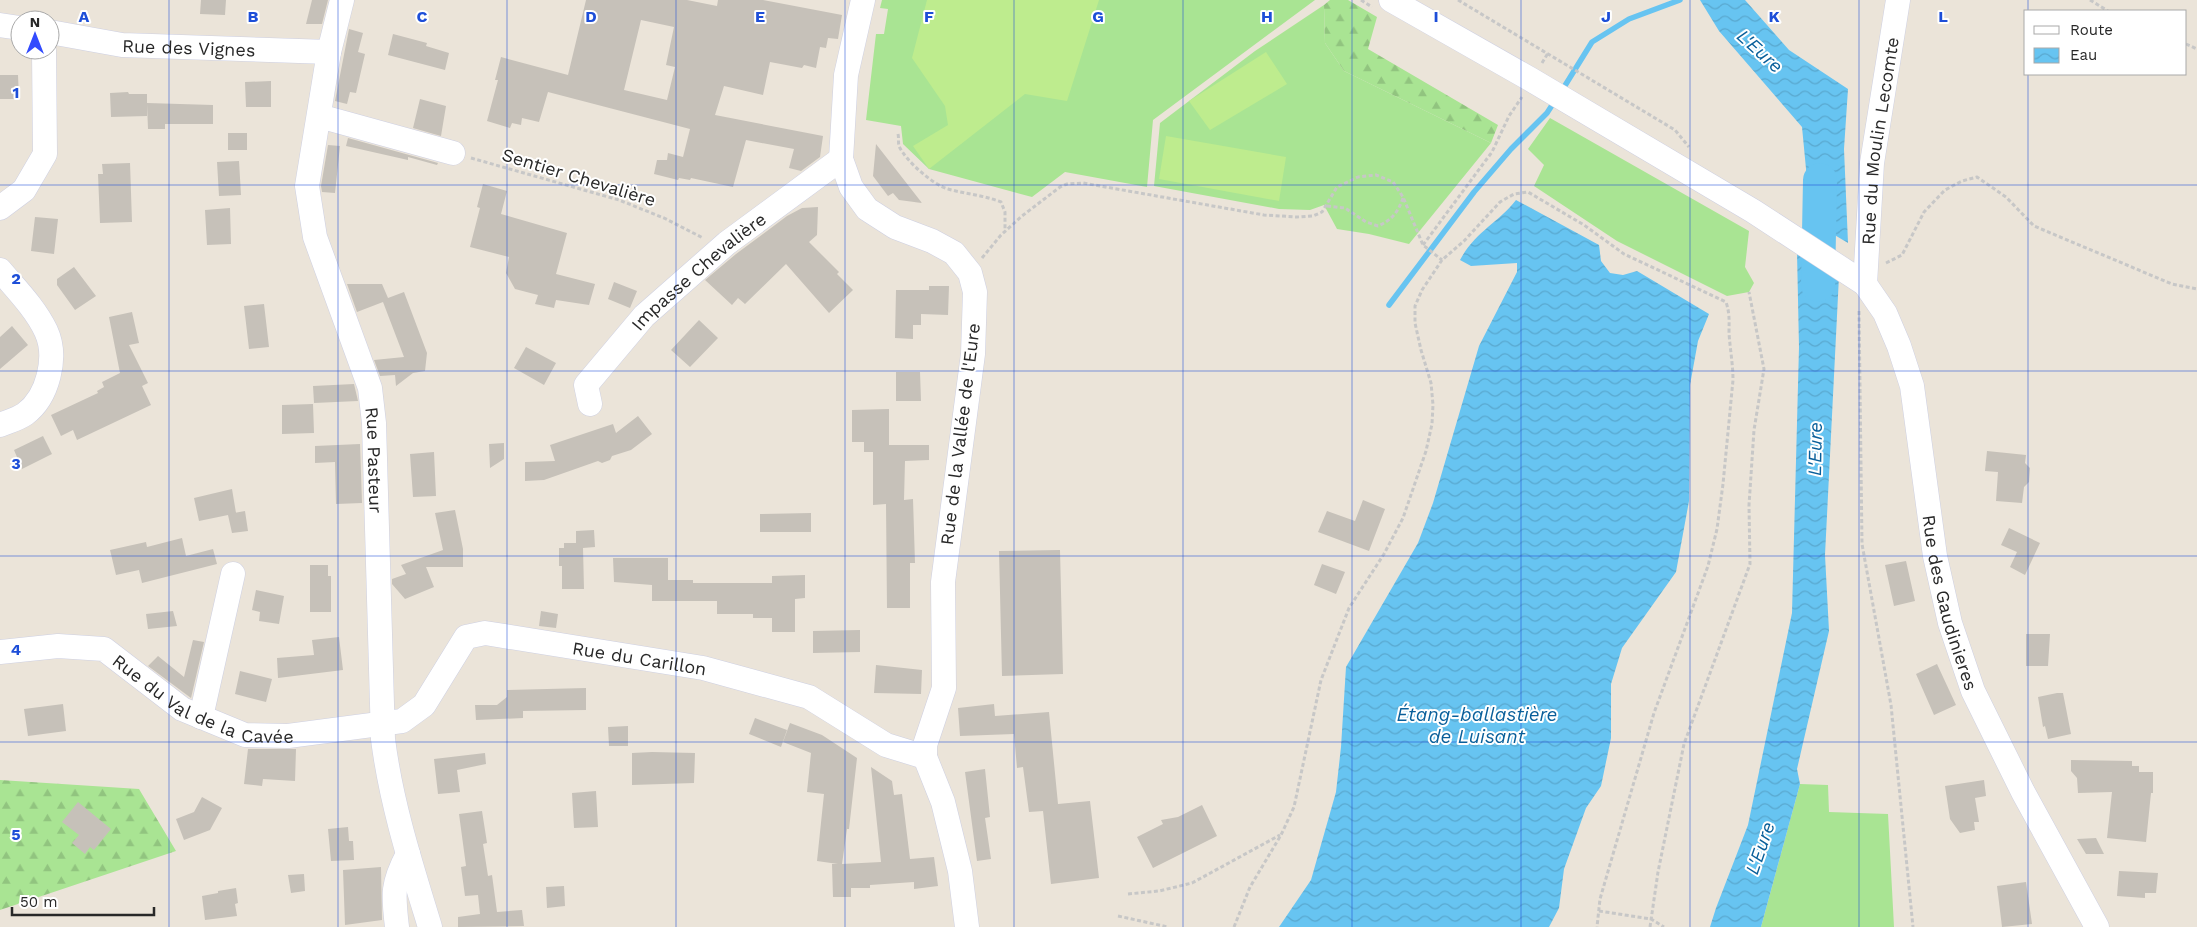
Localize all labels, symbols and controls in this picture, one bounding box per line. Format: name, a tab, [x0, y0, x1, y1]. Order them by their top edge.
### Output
text: A	[79, 7, 90, 26]
text: B	[248, 7, 259, 26]
text: C	[417, 7, 428, 26]
text: D	[585, 7, 597, 26]
text: E	[755, 7, 765, 26]
text: F	[924, 7, 934, 26]
text: G	[1092, 7, 1104, 26]
text: H	[1261, 7, 1273, 26]
text: I	[1433, 7, 1439, 26]
text: J	[1601, 7, 1611, 26]
text: K	[1768, 7, 1780, 26]
text: L	[1938, 7, 1948, 26]
north arrow	[10, 10, 60, 60]
legend	[2024, 10, 2187, 75]
text: N	[30, 14, 40, 30]
text: Route	[2070, 21, 2113, 39]
water label: L'Eure	[1732, 24, 1788, 78]
street label: Rue des Vignes	[122, 35, 256, 60]
street label: Rue du Moulin Lecomte	[1857, 35, 1902, 245]
text: Eau	[2070, 46, 2097, 64]
text: 1	[13, 83, 19, 102]
street label: Sentier Chevalière	[500, 144, 658, 210]
street label: Impasse Chevalière	[626, 208, 770, 334]
text: 2	[11, 269, 21, 288]
street label: Rue de la Vallée de l'Eure	[936, 322, 984, 546]
street label: Rue Pasteur	[362, 406, 387, 514]
water label: L'Eure	[1803, 422, 1827, 476]
text: 3	[11, 454, 21, 473]
street label: Rue des Gaudinieres	[1919, 513, 1982, 693]
street label: Rue du Carillon	[571, 637, 708, 679]
text: 4	[11, 640, 21, 659]
street label: Rue du Val de la Cavée	[109, 649, 295, 747]
water label: Étang-ballastière de Luisant	[1397, 703, 1558, 748]
water label: L'Eure	[1740, 819, 1780, 877]
text: 5	[11, 825, 21, 844]
scale bar	[12, 884, 155, 916]
text: 50 m	[20, 893, 57, 911]

